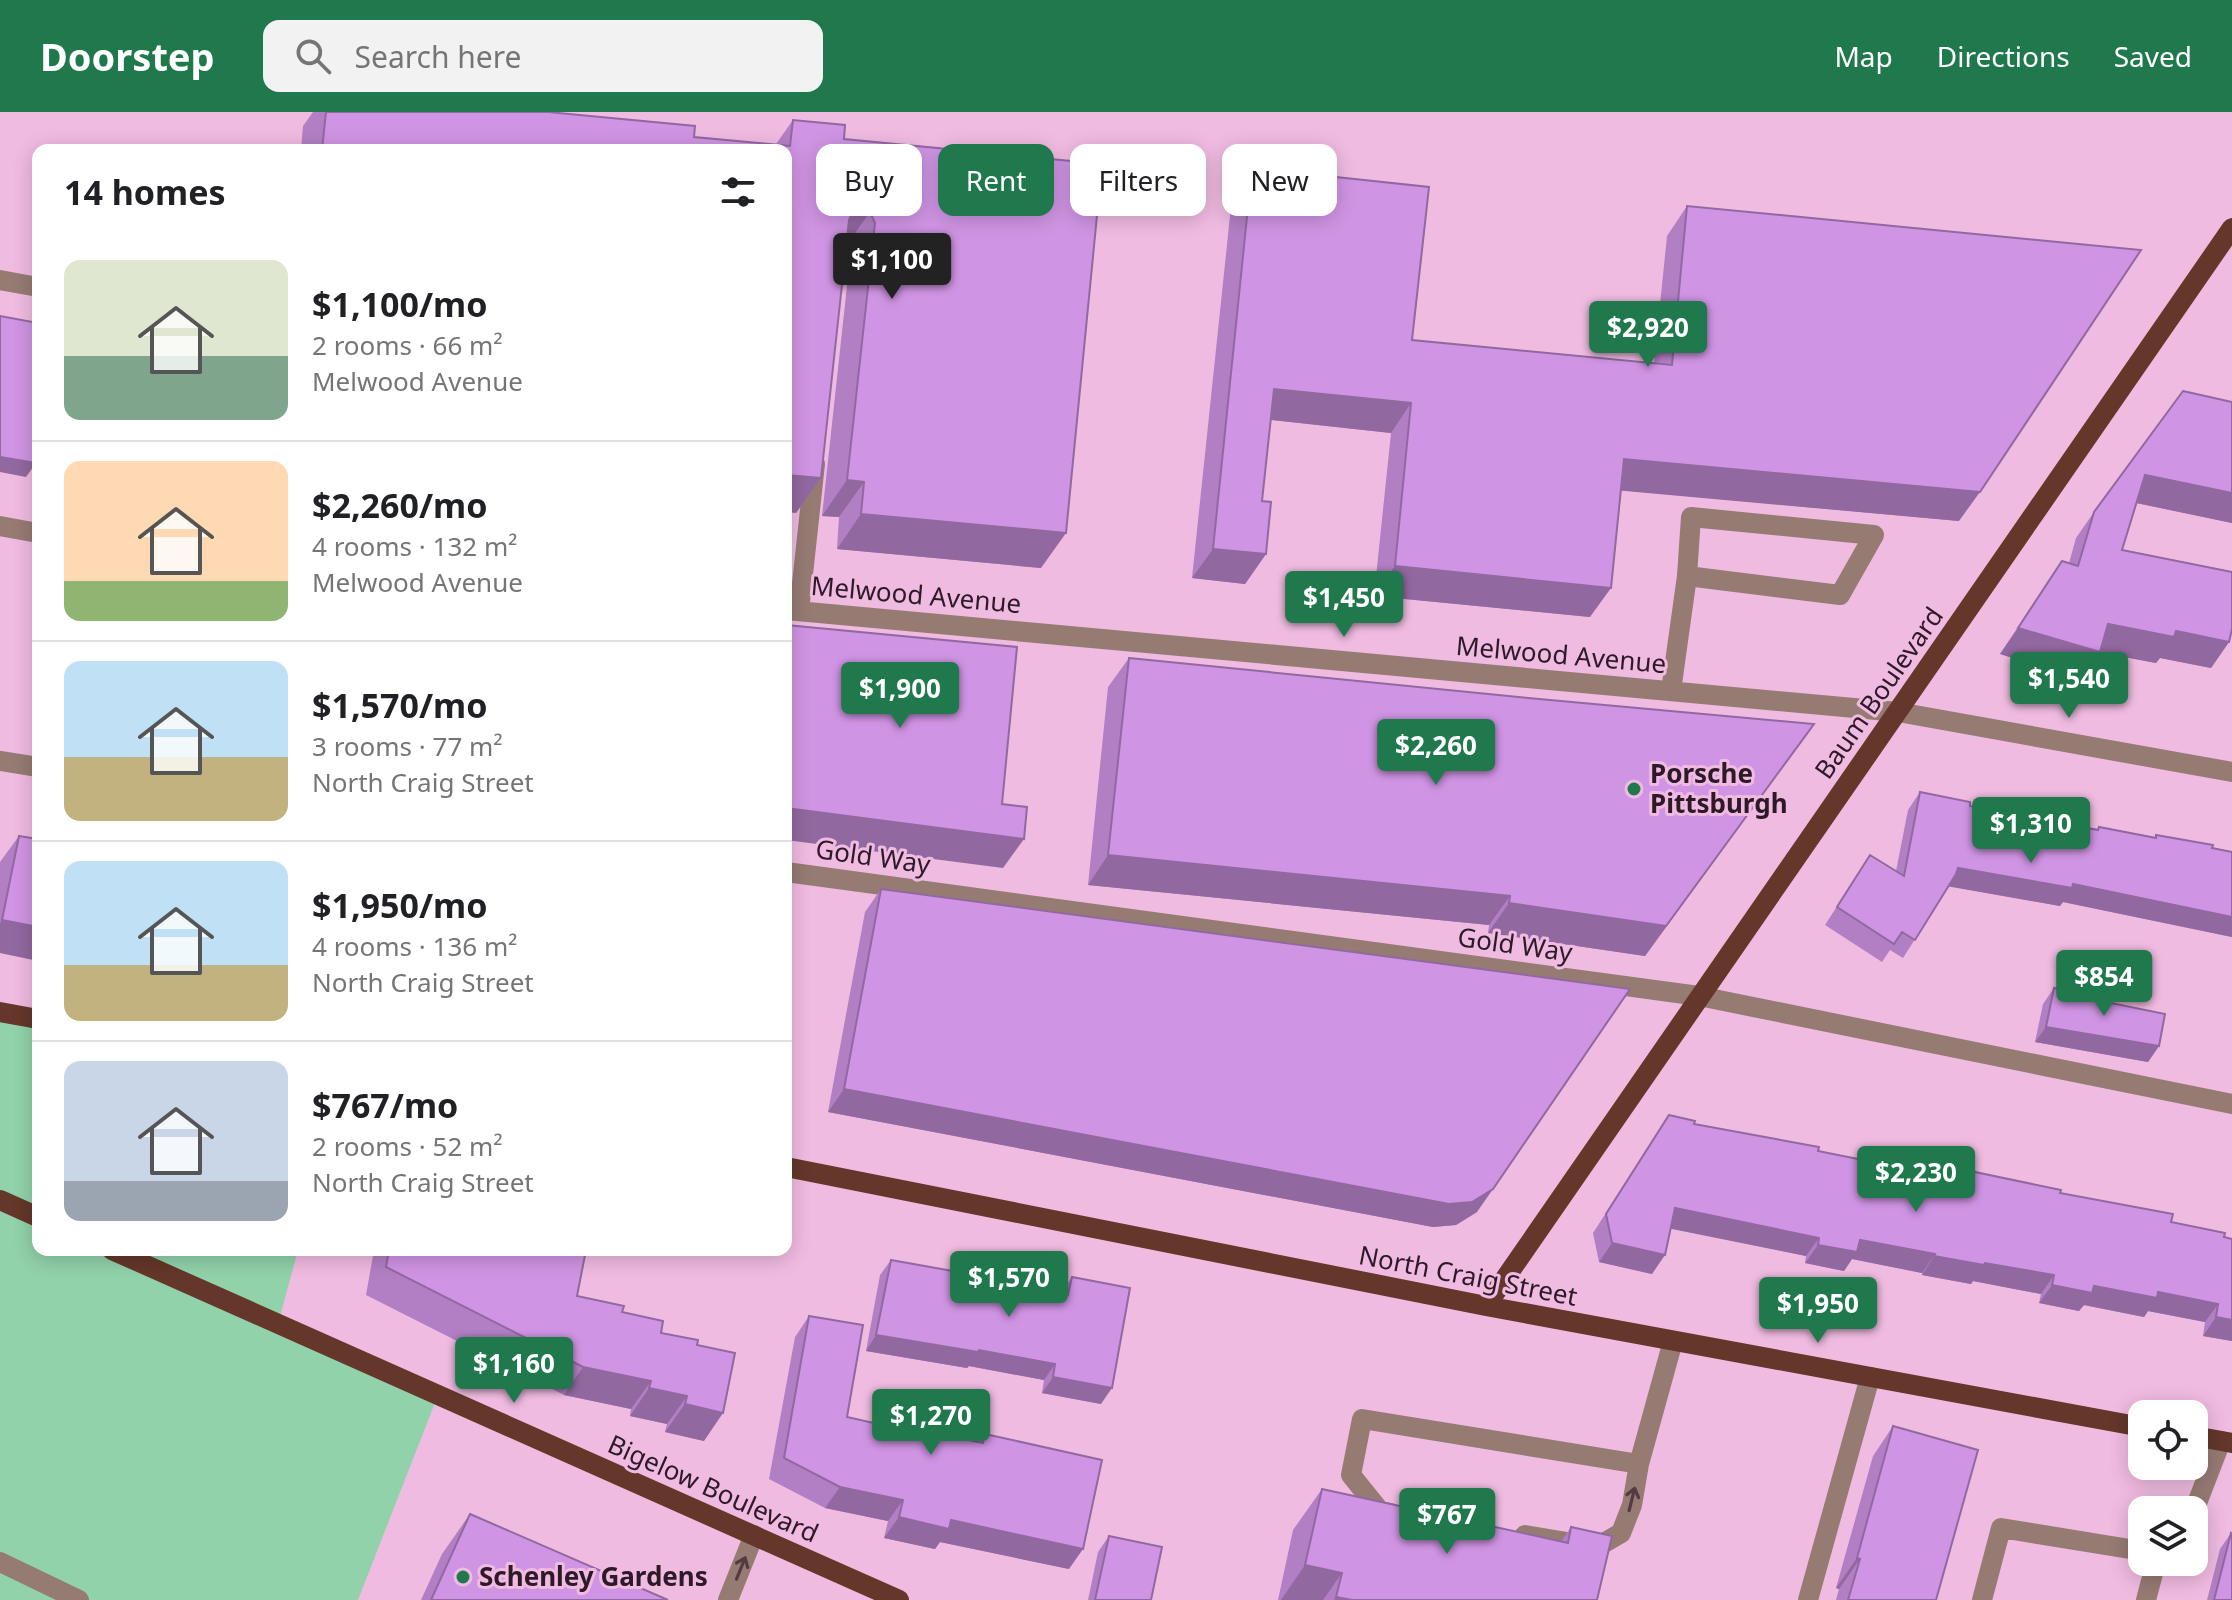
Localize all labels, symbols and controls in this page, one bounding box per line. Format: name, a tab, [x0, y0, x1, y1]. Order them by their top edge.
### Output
search box	[263, 20, 823, 92]
text: Doorstep	[40, 30, 215, 82]
icon: search	[291, 34, 335, 78]
text: Search here	[355, 36, 522, 77]
text: Map	[1834, 37, 1893, 75]
text: Directions	[1937, 37, 2070, 75]
text: Saved	[2114, 37, 2192, 75]
chip: Buy	[816, 144, 922, 216]
chip: Rent	[938, 144, 1054, 216]
chip: Filters	[1070, 144, 1206, 216]
chip: New	[1222, 144, 1337, 216]
text: 14 homes	[64, 169, 226, 215]
icon: filters	[716, 170, 760, 214]
pin: $1,100	[827, 233, 957, 301]
text: $1,100	[851, 241, 933, 277]
text: $1,100/mo	[312, 281, 487, 327]
icon: home	[128, 292, 224, 388]
pin: $2,920	[1583, 301, 1713, 369]
text: $2,920	[1607, 309, 1689, 345]
text: 2 rooms · 66 m²	[312, 327, 502, 363]
text: Melwood Avenue	[312, 363, 523, 399]
text: $2,260/mo	[312, 482, 487, 528]
icon: home	[128, 493, 224, 589]
text: 4 rooms · 132 m²	[312, 528, 517, 564]
text: Melwood Avenue	[312, 564, 523, 600]
street label: Melwood Avenue	[809, 567, 1023, 621]
pin: $1,450	[1279, 571, 1409, 639]
text: $1,450	[1303, 579, 1385, 615]
street label: Baum Boulevard	[1805, 599, 1951, 786]
street label: Melwood Avenue	[1454, 627, 1668, 681]
pin: $1,540	[2004, 652, 2134, 720]
text: $1,540	[2028, 660, 2110, 696]
pin: $1,900	[835, 662, 965, 730]
text: $1,900	[859, 670, 941, 706]
text: $1,570/mo	[312, 682, 487, 728]
icon: home	[128, 693, 224, 789]
pin: $2,260	[1371, 719, 1501, 787]
text: $2,260	[1395, 727, 1477, 763]
text: 3 rooms · 77 m²	[312, 728, 502, 764]
place label: Porsche Pittsburgh	[1650, 755, 1788, 821]
text: North Craig Street	[312, 764, 534, 800]
marker: Porsche Pittsburgh	[1625, 780, 1643, 798]
pin: $1,310	[1966, 797, 2096, 865]
text: $1,310	[1990, 805, 2072, 841]
street label: Gold Way	[813, 830, 934, 882]
text: $1,950/mo	[312, 882, 487, 928]
icon: home	[128, 893, 224, 989]
street label: Gold Way	[1455, 918, 1576, 970]
text: 4 rooms · 136 m²	[312, 928, 517, 964]
pin: $854	[2057, 950, 2151, 1018]
text: $854	[2074, 958, 2134, 994]
text: North Craig Street	[312, 964, 534, 1000]
text: $767/mo	[312, 1082, 458, 1128]
icon: home	[128, 1093, 224, 1189]
text: 2 rooms · 52 m²	[312, 1128, 502, 1164]
pin: $2,230	[1851, 1146, 1981, 1214]
text: $2,230	[1875, 1154, 1957, 1190]
text: North Craig Street	[312, 1164, 534, 1200]
street label: North Craig Street	[1356, 1236, 1580, 1314]
pin: $1,570	[944, 1251, 1074, 1319]
text: $1,570	[968, 1259, 1050, 1295]
pin: $1,950	[1753, 1277, 1883, 1345]
text: $1,950	[1777, 1285, 1859, 1321]
pin: $1,160	[449, 1337, 579, 1405]
text: $1,160	[473, 1345, 555, 1381]
pin: $1,270	[866, 1389, 996, 1457]
text: $1,270	[890, 1397, 972, 1433]
map controls	[2128, 1400, 2208, 1576]
button: locate	[2128, 1400, 2208, 1480]
street label: Bigelow Boulevard	[602, 1425, 824, 1551]
one-way arrow	[1625, 1487, 1640, 1513]
pin: $767	[1400, 1488, 1494, 1556]
text: $767	[1417, 1496, 1477, 1532]
button: layers	[2128, 1496, 2208, 1576]
one-way arrow	[735, 1556, 749, 1581]
place label: Schenley Gardens	[479, 1558, 708, 1594]
marker: Schenley Gardens	[454, 1568, 472, 1586]

